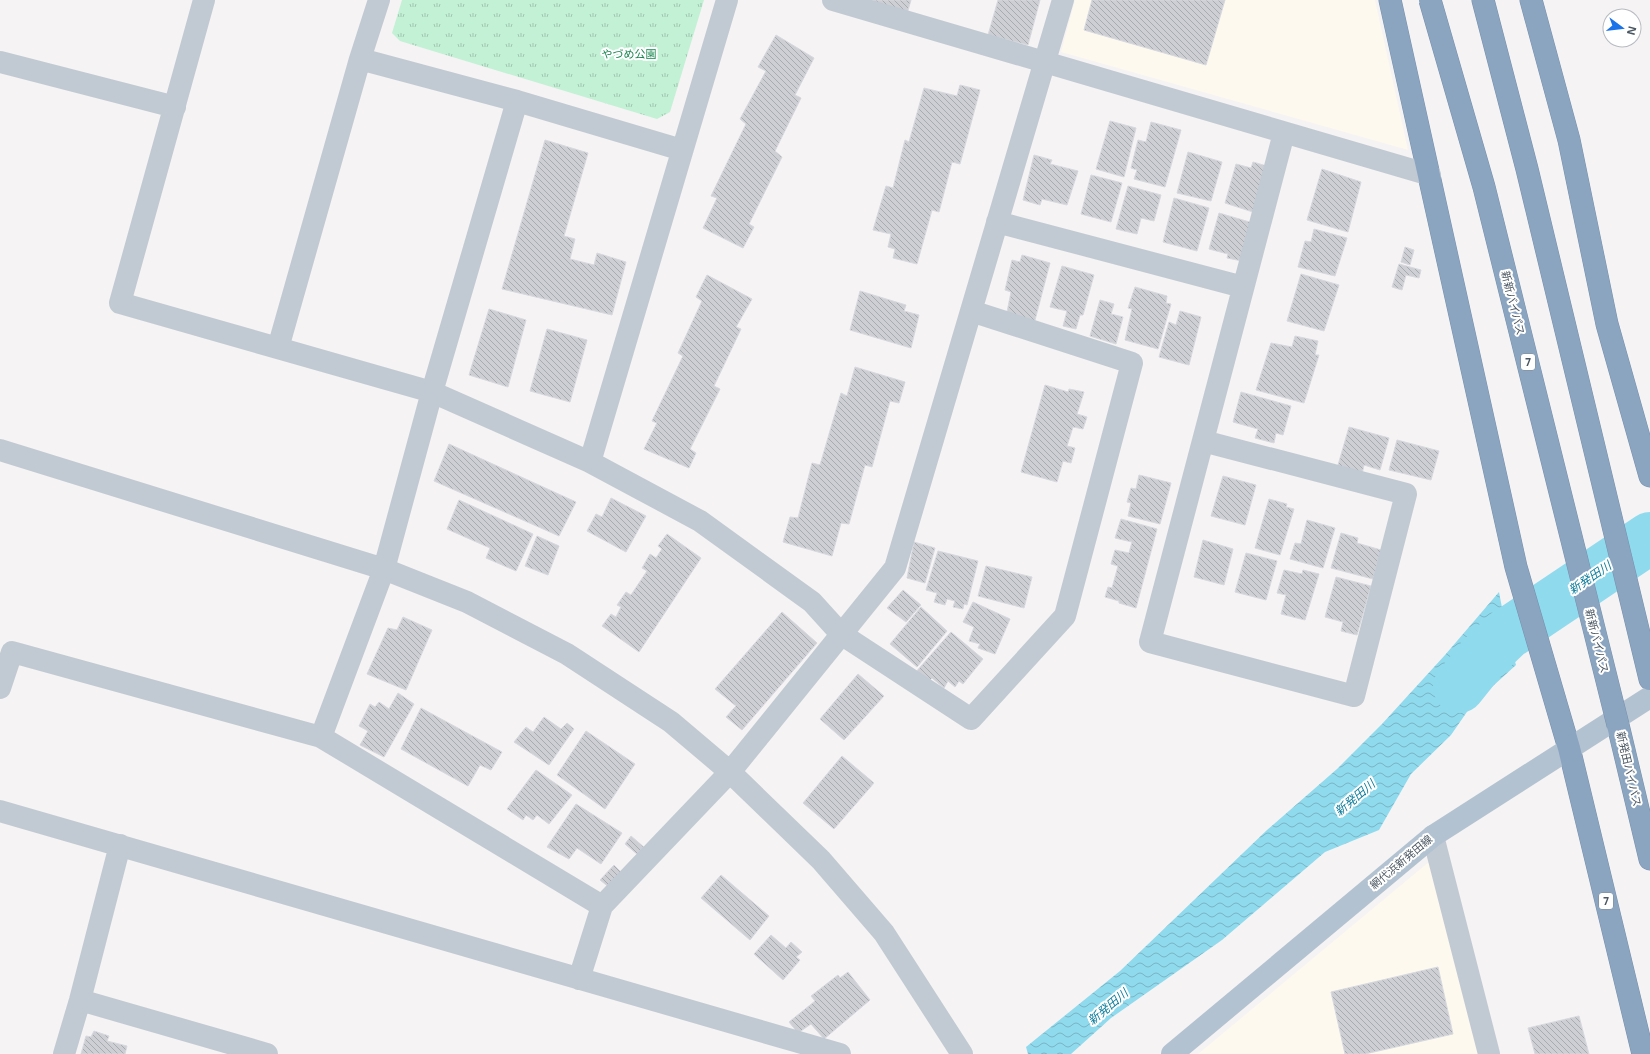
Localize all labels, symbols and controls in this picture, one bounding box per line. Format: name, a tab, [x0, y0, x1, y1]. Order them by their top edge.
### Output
north arrow	[1602, 8, 1642, 48]
text: N	[1624, 24, 1641, 37]
park label: やづめ公園	[602, 46, 657, 61]
street label: 新新バイパス	[1498, 269, 1529, 337]
road number: 7	[1521, 354, 1535, 370]
water label: 新発田川	[1565, 556, 1616, 598]
street label: 新新バイパス	[1582, 607, 1613, 675]
street label: 新発田バイパス	[1614, 730, 1645, 808]
water label: 新発田川	[1331, 774, 1380, 820]
street label: 網代浜新発田線	[1366, 831, 1435, 892]
road number: 7	[1599, 893, 1613, 909]
water label: 新発田川	[1084, 983, 1133, 1029]

